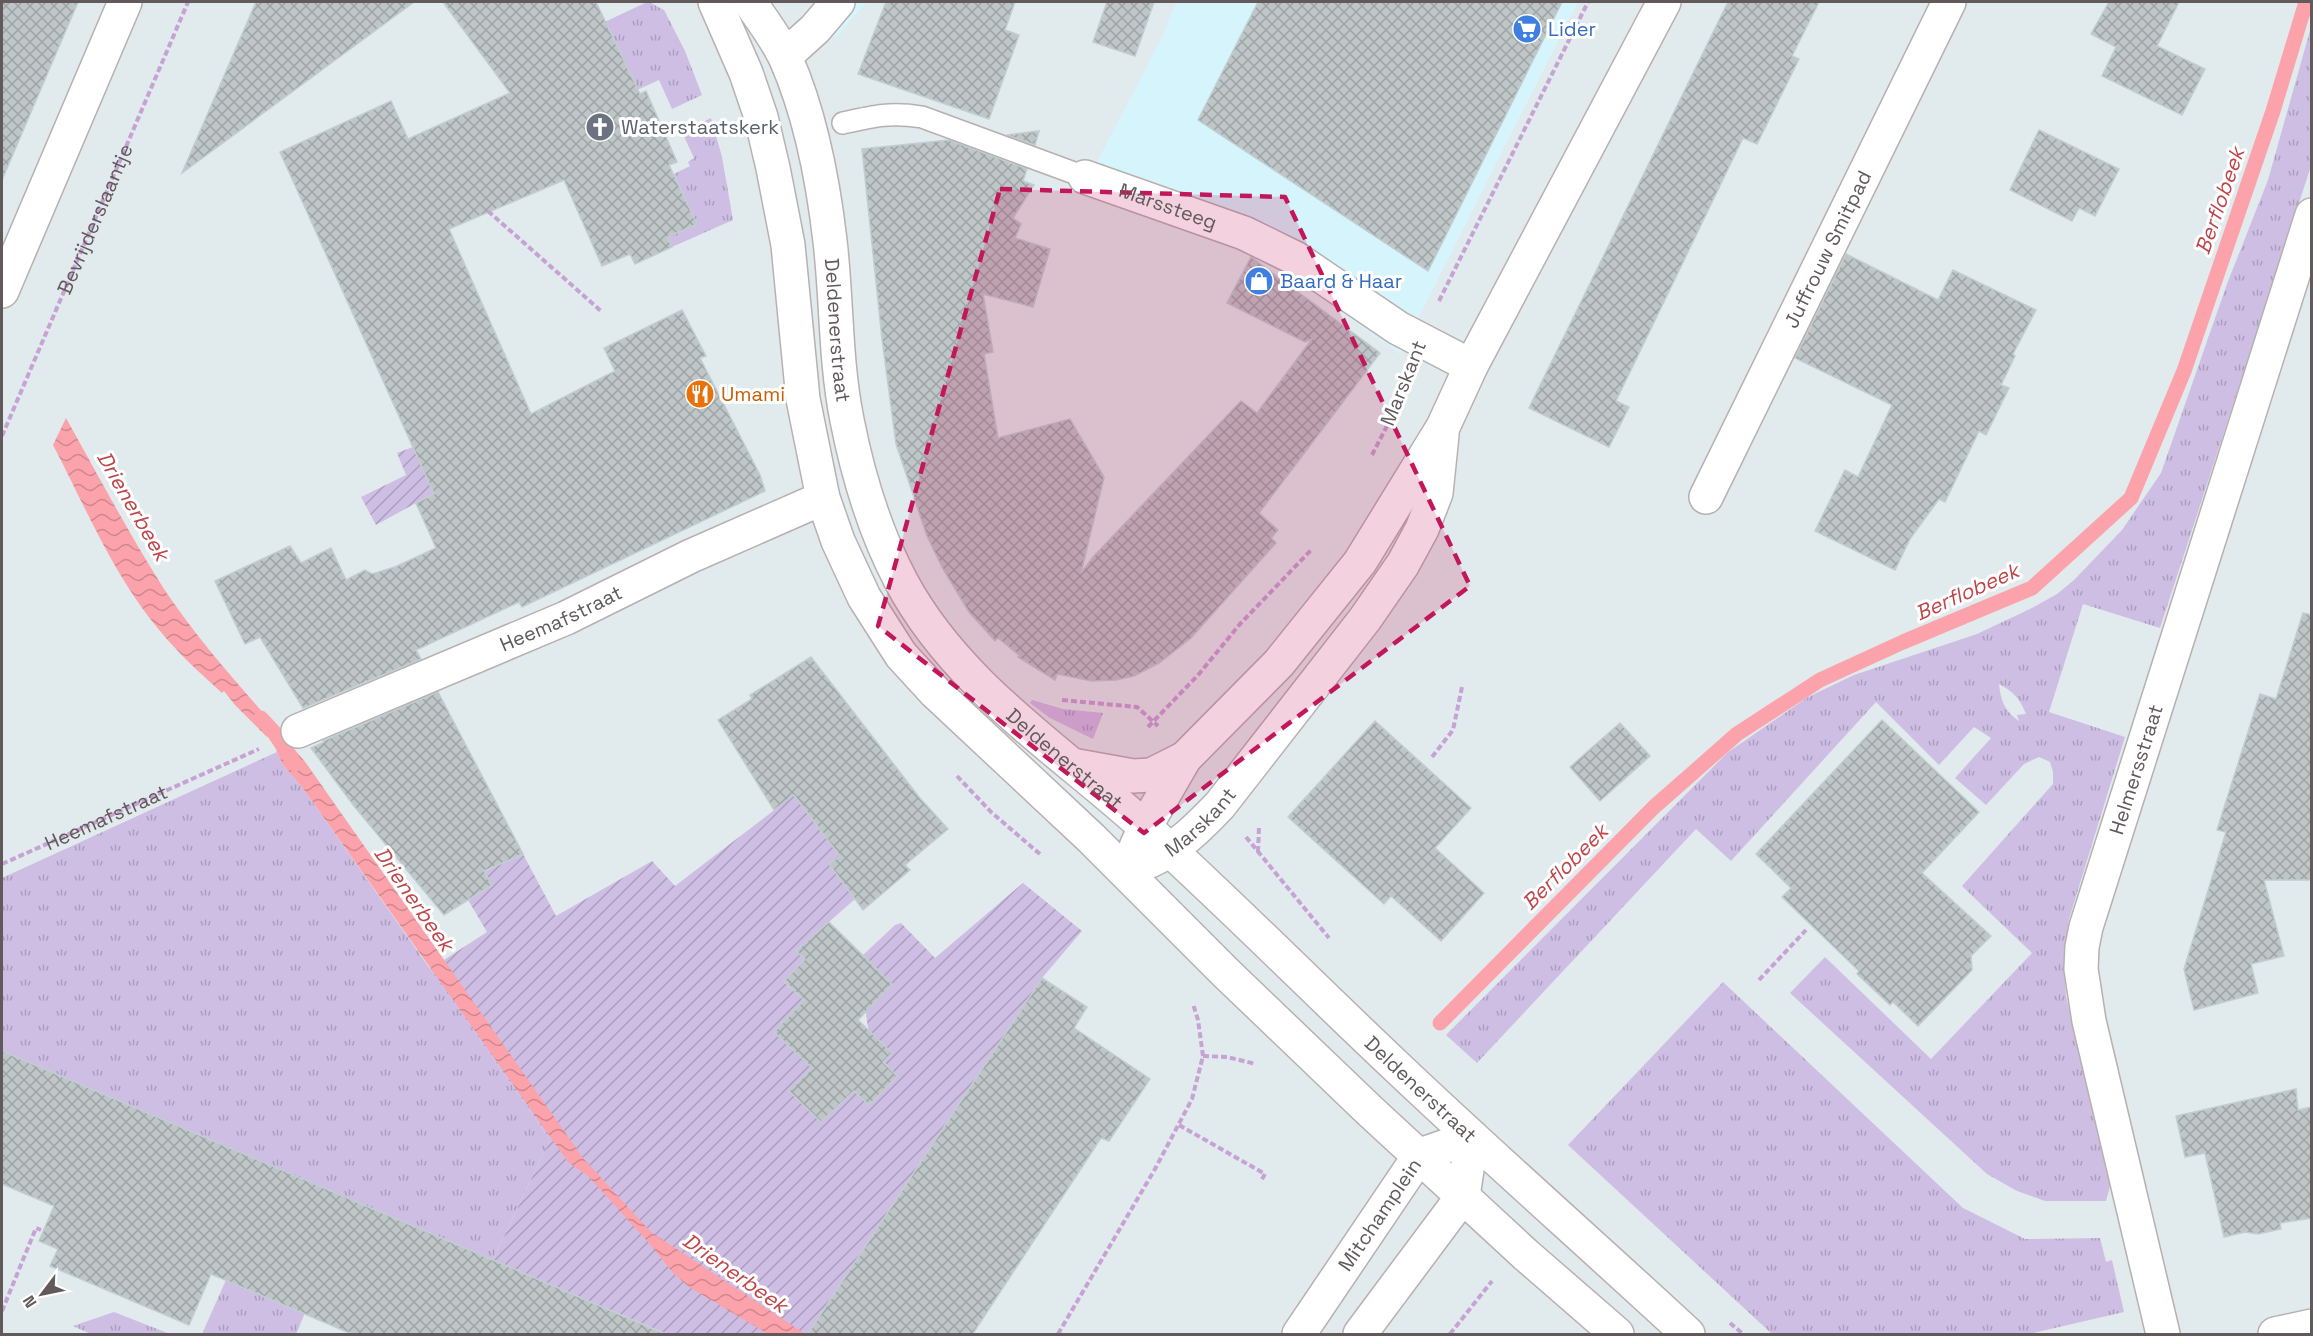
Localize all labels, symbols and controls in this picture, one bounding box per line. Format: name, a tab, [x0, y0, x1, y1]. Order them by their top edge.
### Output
supermarket icon: Lider	[1511, 13, 1543, 45]
place label: Lider	[1548, 16, 1596, 42]
church icon: Waterstaatskerk	[584, 111, 616, 143]
place label: Waterstaatskerk	[621, 114, 779, 140]
street label: Bevrijderslaantje	[51, 140, 139, 298]
water label: Berflobeek	[2189, 142, 2251, 258]
street label: Juffrouw Smitpad	[1778, 166, 1877, 332]
street label: Marssteeg	[1115, 177, 1221, 236]
street label: Deldenerstraat	[819, 257, 857, 404]
shop icon: Baard & Haar	[1243, 265, 1275, 297]
place label: Baard & Haar	[1280, 268, 1402, 294]
street label: Marskant	[1374, 336, 1432, 430]
restaurant icon: Umami	[684, 378, 716, 410]
place label: Umami	[721, 381, 785, 407]
water label: Drienerbeek	[91, 446, 177, 568]
water label: Berflobeek	[1911, 556, 2025, 626]
street label: Heemafstraat	[496, 579, 627, 657]
street label: Helmersstraat	[2103, 701, 2169, 838]
street label: Deldenerstraat	[1001, 702, 1128, 815]
street label: Heemafstraat	[41, 779, 172, 856]
street label: Marskant	[1159, 782, 1242, 863]
water label: Berflobeek	[1516, 816, 1615, 915]
water label: Drienerbeek	[368, 841, 462, 959]
street label: Deldenerstraat	[1359, 1030, 1482, 1148]
street label: Mitchamplein	[1332, 1153, 1427, 1276]
water label: Drienerbeek	[677, 1226, 795, 1320]
north arrow	[12, 1264, 72, 1324]
text: N	[18, 1292, 41, 1312]

